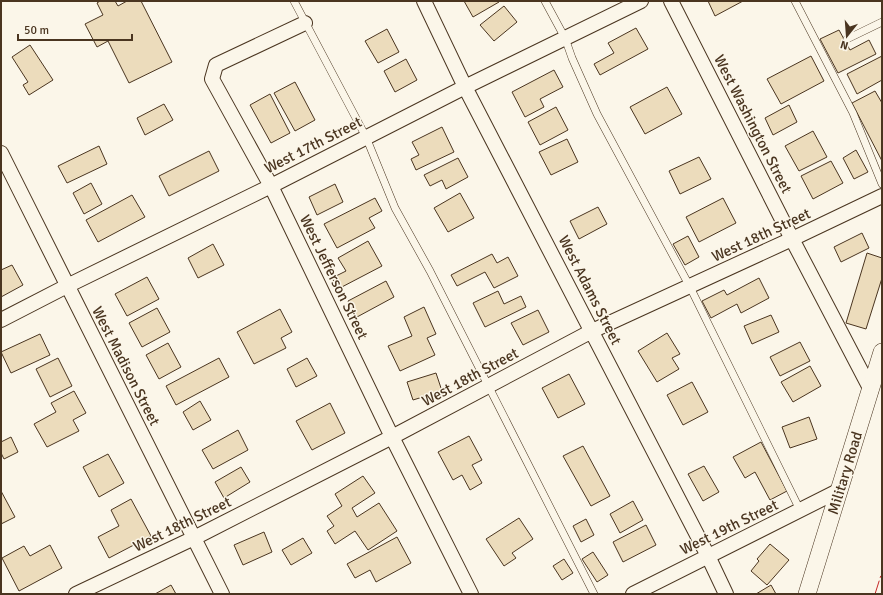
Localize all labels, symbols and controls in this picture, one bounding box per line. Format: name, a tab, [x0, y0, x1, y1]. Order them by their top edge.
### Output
scale bar	[18, 16, 132, 42]
north arrow	[827, 16, 867, 56]
text: 50 m	[24, 23, 49, 38]
text: N	[839, 38, 850, 52]
street label: West Washington Street	[710, 52, 796, 196]
street label: West 17th Street	[261, 113, 365, 177]
street label: West 18th Street	[709, 204, 813, 266]
street label: West Jefferson Street	[296, 212, 372, 342]
street label: West Adams Street	[555, 232, 625, 348]
street label: West Madison Street	[88, 303, 164, 429]
street label: West 18th Street	[419, 344, 521, 410]
street label: Military Road	[824, 429, 866, 517]
street label: West 18th Street	[130, 493, 234, 555]
street label: West 19th Street	[677, 496, 781, 558]

